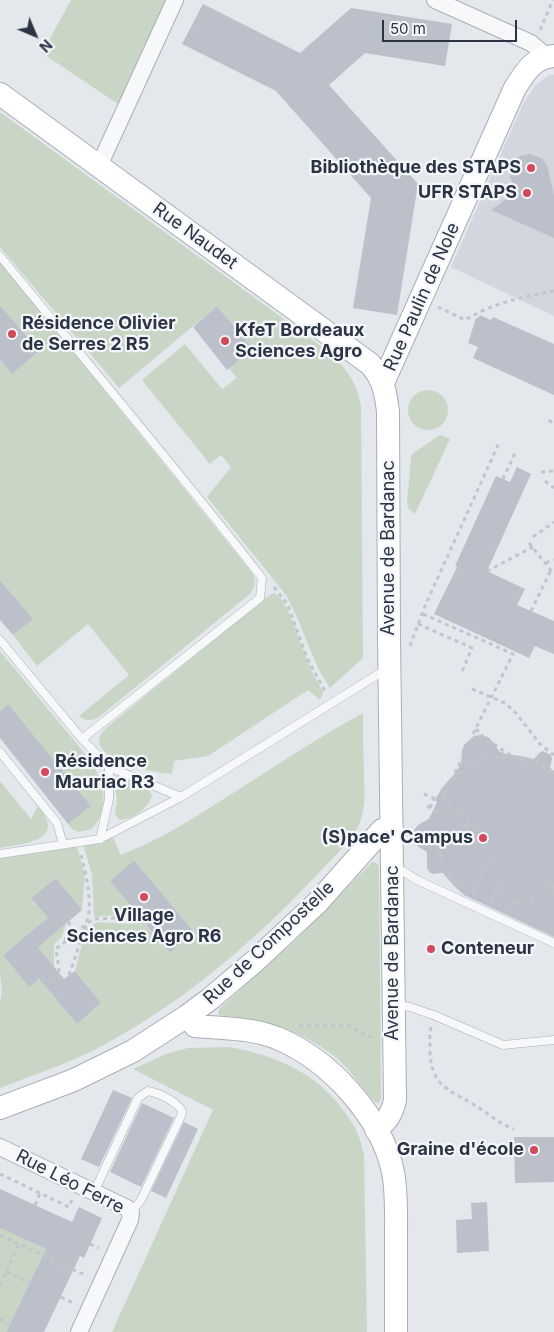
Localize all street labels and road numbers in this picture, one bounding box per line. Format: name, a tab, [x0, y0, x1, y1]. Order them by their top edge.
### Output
street label: Rue Naudet	[148, 198, 242, 274]
street label: Rue Paulin de Nole	[380, 219, 464, 375]
street label: Avenue de Bardanac	[378, 460, 400, 636]
street label: Avenue de Bardanac	[382, 865, 404, 1041]
street label: Rue de Compostelle	[199, 877, 339, 1009]
street label: Rue Léo Ferre	[12, 1145, 128, 1219]

